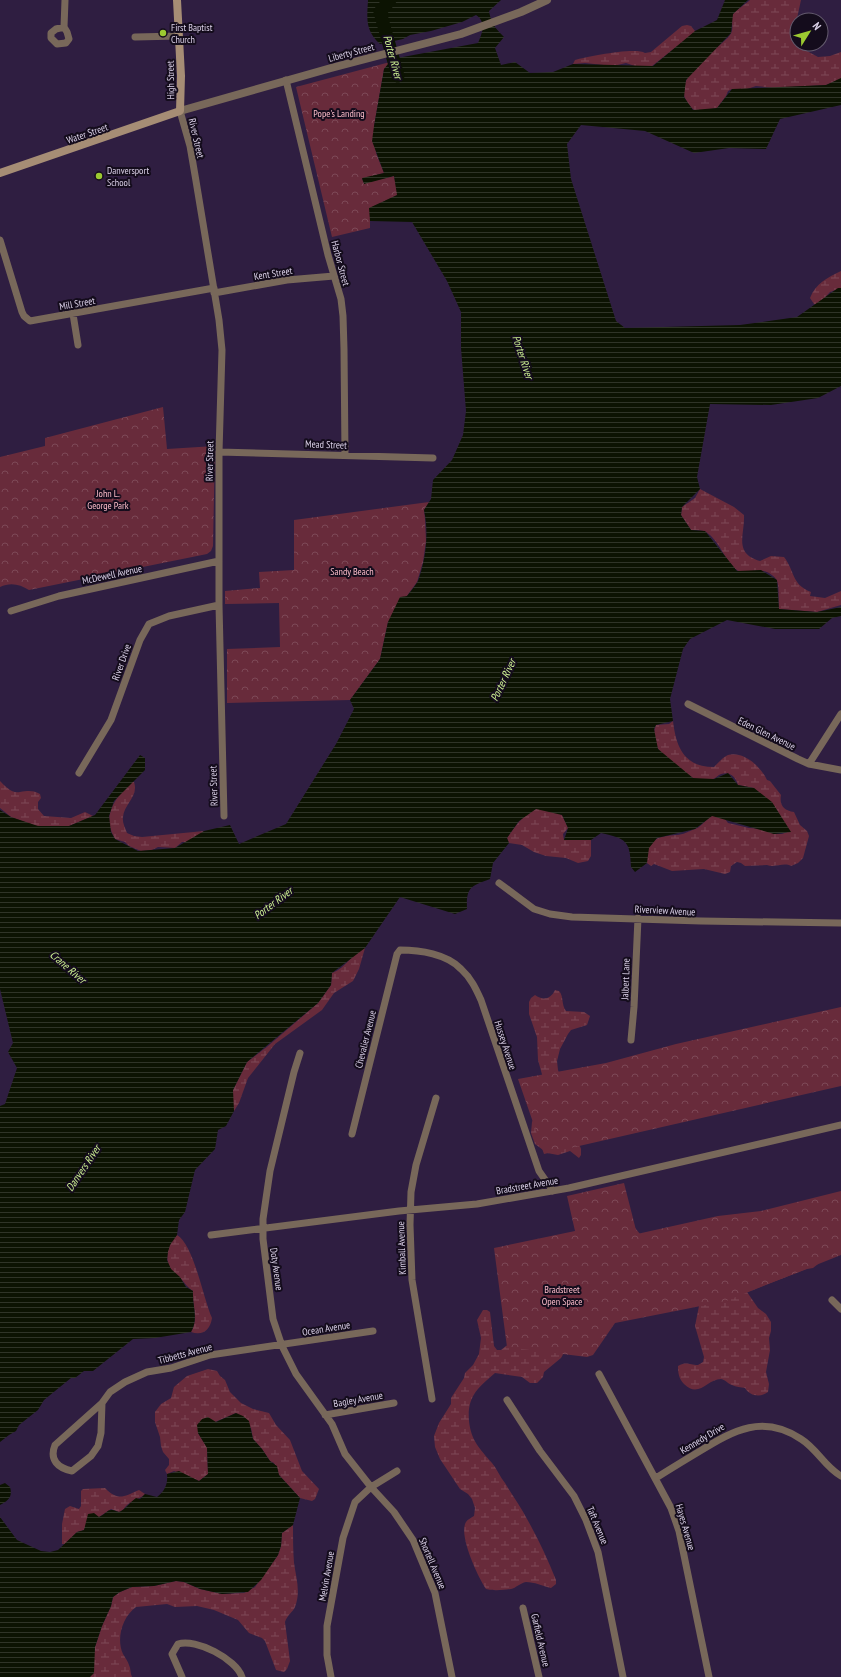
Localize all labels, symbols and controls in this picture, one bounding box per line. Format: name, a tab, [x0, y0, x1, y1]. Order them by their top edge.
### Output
north arrow	[789, 12, 829, 52]
text: N	[810, 19, 824, 33]
place label: First Baptist Church	[171, 21, 213, 46]
marker: First Baptist Church	[158, 28, 168, 38]
water label: Porter River	[380, 33, 406, 82]
street label: Liberty Street	[327, 40, 376, 65]
street label: High Street	[164, 60, 177, 100]
park label: Pope's Landing	[313, 107, 365, 120]
street label: River Street	[186, 117, 207, 160]
street label: Water Street	[65, 120, 110, 147]
place label: Danversport School	[107, 164, 149, 189]
marker: Danversport School	[94, 171, 104, 181]
street label: Harbor Street	[328, 239, 353, 287]
street label: Kent Street	[253, 264, 293, 283]
street label: Mill Street	[58, 294, 96, 313]
water label: Porter River	[509, 333, 537, 382]
street label: Mead Street	[305, 437, 347, 452]
street label: River Street	[203, 440, 216, 481]
park label: John L. George Park	[87, 487, 129, 512]
street label: McDewell Avenue	[81, 562, 143, 587]
park label: Sandy Beach	[330, 565, 374, 578]
street label: River Drive	[109, 642, 134, 682]
water label: Porter River	[487, 655, 520, 703]
street label: Eden Glen Avenue	[736, 714, 798, 753]
street label: River Street	[206, 765, 221, 806]
water label: Porter River	[251, 883, 297, 922]
street label: Riverview Avenue	[634, 902, 696, 919]
water label: Crane River	[47, 947, 91, 988]
street label: Jalbert Lane	[618, 958, 633, 1001]
street label: Chevalier Avenue	[352, 1009, 379, 1069]
street label: Hussey Avenue	[491, 1019, 520, 1071]
water label: Danvers River	[63, 1141, 105, 1194]
street label: Bradstreet Avenue	[495, 1174, 559, 1197]
street label: Kimball Avenue	[394, 1221, 409, 1275]
street label: Doty Avenue	[267, 1247, 286, 1291]
park label: Bradstreet Open Space	[542, 1283, 582, 1308]
street label: Ocean Avenue	[301, 1318, 351, 1339]
street label: Tibbetts Avenue	[157, 1340, 214, 1367]
street label: Bagley Avenue	[332, 1389, 384, 1410]
street label: Kennedy Drive	[678, 1420, 727, 1457]
street label: Hayes Avenue	[673, 1502, 698, 1552]
street label: Taft Avenue	[584, 1504, 611, 1546]
street label: Shortell Avenue	[416, 1536, 449, 1591]
street label: Melvin Avenue	[316, 1550, 337, 1602]
street label: Garfield Avenue	[528, 1612, 553, 1668]

